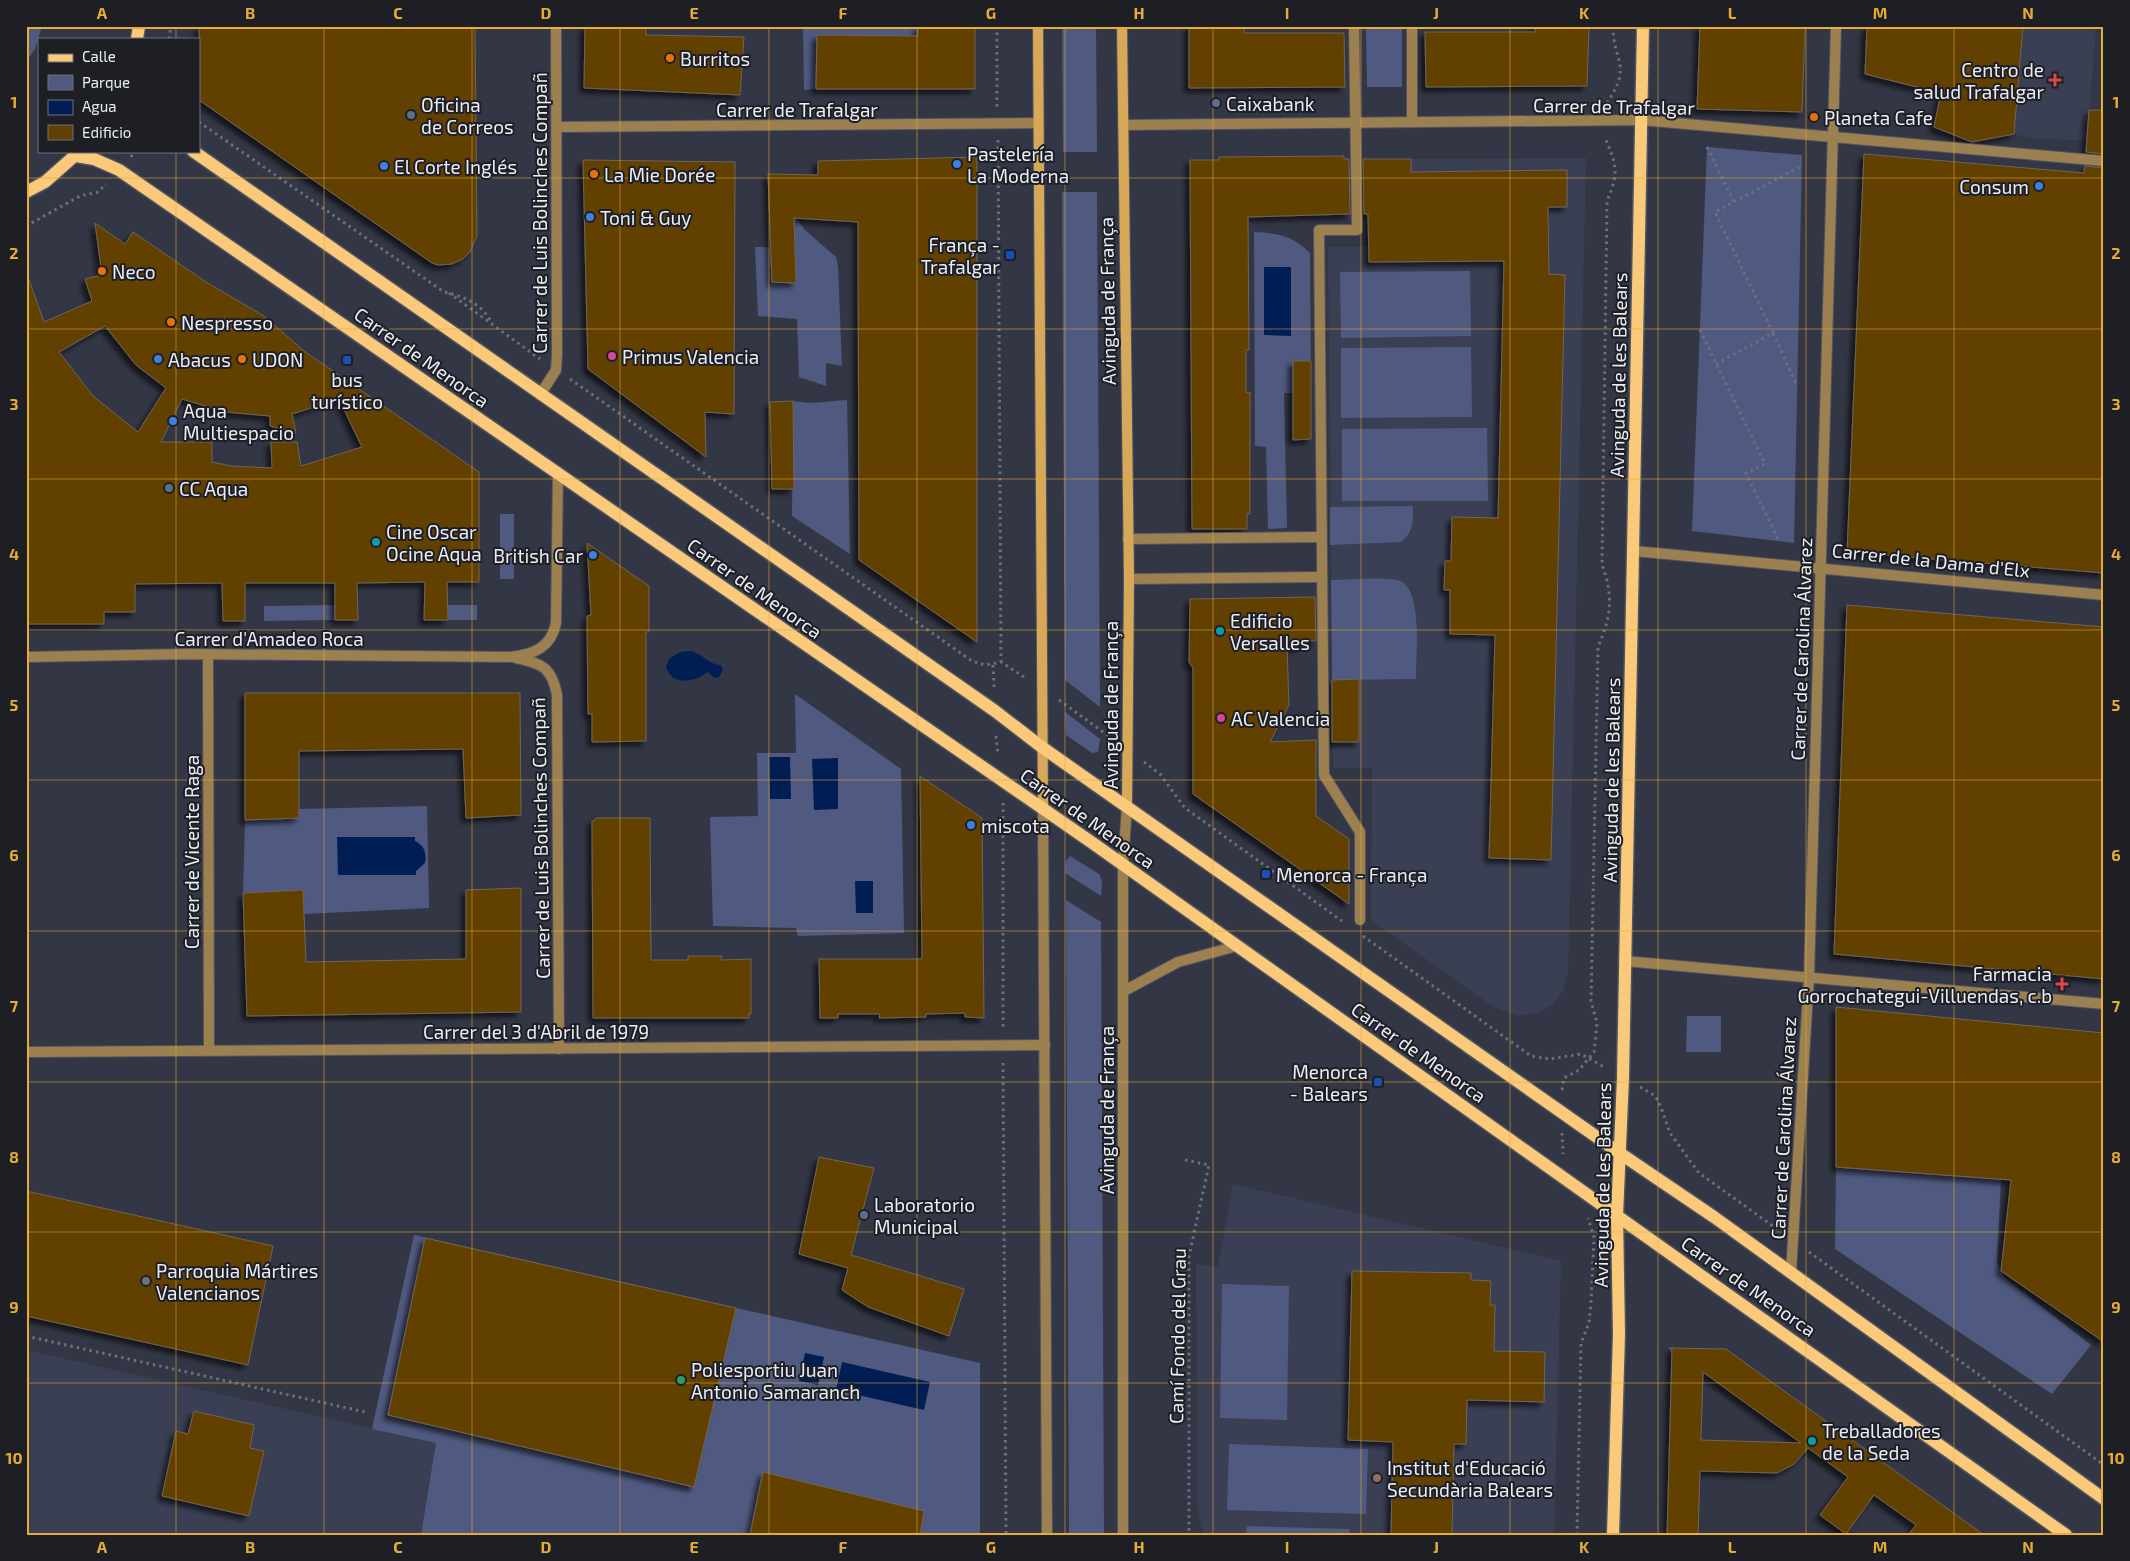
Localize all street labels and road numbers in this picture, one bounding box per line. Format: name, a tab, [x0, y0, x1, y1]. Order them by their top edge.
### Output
street label: Carrer de Luis Bolinches Compañ	[528, 72, 551, 354]
street label: Carrer de Trafalgar	[1533, 93, 1696, 119]
street label: Carrer de Trafalgar	[716, 98, 878, 121]
street label: Avinguda de França	[1094, 217, 1121, 385]
street label: Avinguda de les Balears	[1605, 272, 1631, 478]
street label: Carrer de Menorca	[350, 302, 494, 412]
street label: Carrer de Menorca	[683, 533, 827, 643]
street label: Carrer de Carolina Álvarez	[1786, 537, 1816, 761]
street label: Carrer de la Dama d'Elx	[1831, 538, 2031, 582]
street label: Avinguda de França	[1099, 621, 1123, 789]
street label: Carrer d'Amadeo Roca	[174, 627, 364, 650]
street label: Avinguda de les Balears	[1598, 677, 1624, 883]
street label: Carrer de Luis Bolinches Compañ	[526, 697, 554, 979]
street label: Carrer de Vicente Raga	[180, 755, 203, 949]
street label: Carrer de Menorca	[1016, 763, 1160, 873]
street label: Carrer de Menorca	[1347, 997, 1491, 1107]
street label: Carrer de Carolina Álvarez	[1766, 1016, 1800, 1240]
street label: Carrer del 3 d'Abril de 1979	[423, 1020, 649, 1043]
street label: Avinguda de França	[1095, 1026, 1119, 1194]
street label: Avinguda de les Balears	[1589, 1082, 1615, 1288]
street label: Carrer de Menorca	[1677, 1231, 1821, 1341]
street label: Camí Fondo del Grau	[1164, 1248, 1190, 1424]

